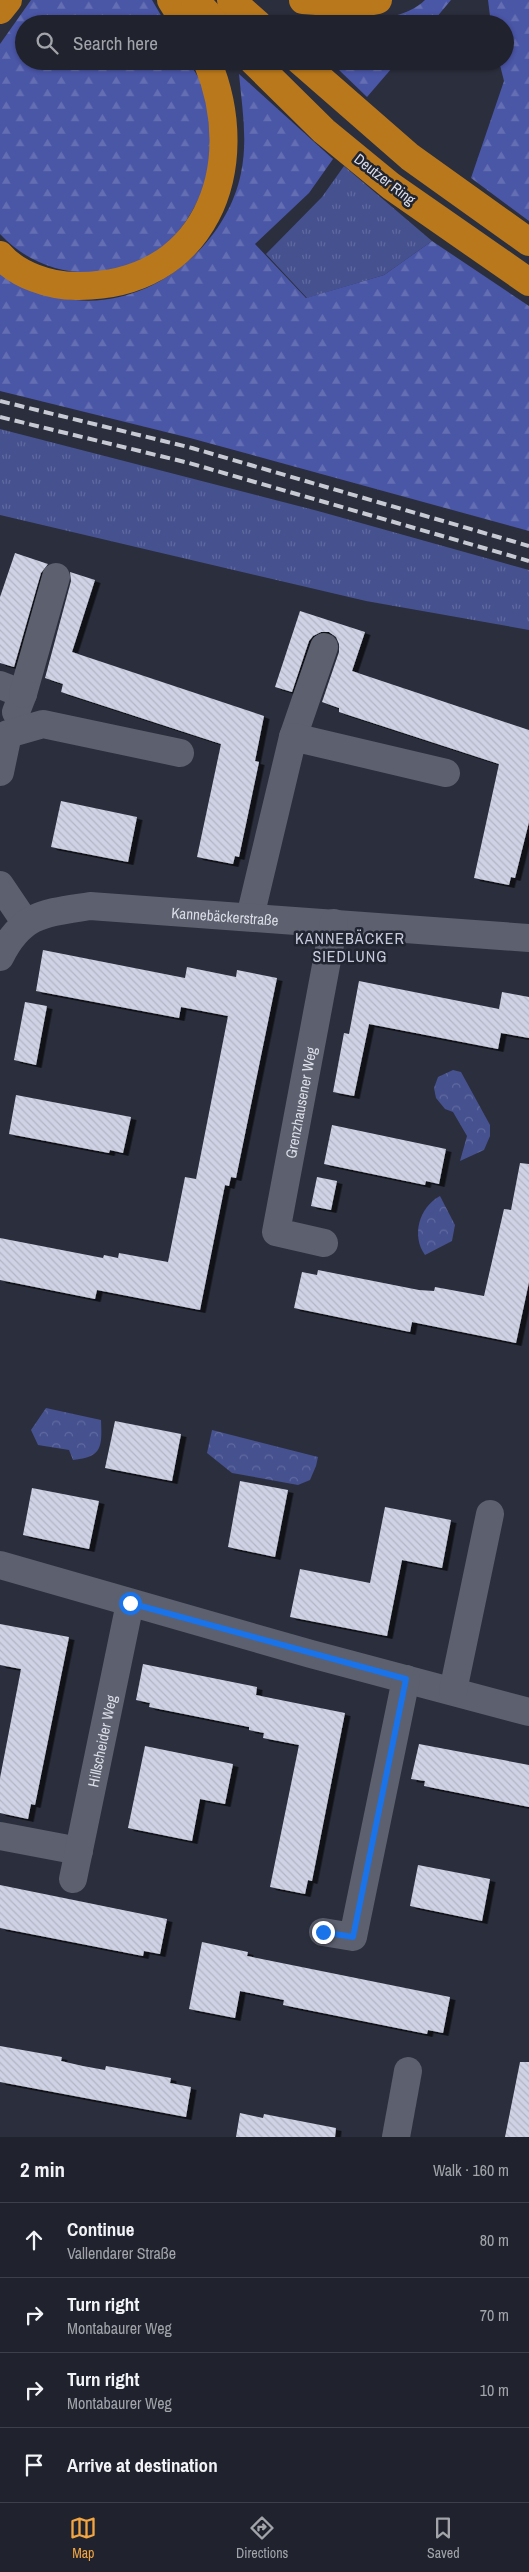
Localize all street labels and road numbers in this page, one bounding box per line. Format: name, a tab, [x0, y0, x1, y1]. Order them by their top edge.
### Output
street label: Deutzer Ring	[350, 148, 420, 210]
street label: Kannebäckerstraße	[171, 901, 279, 930]
street label: Grenzhausener Weg	[280, 1045, 321, 1160]
street label: Hillscheider Weg	[82, 1693, 121, 1789]

